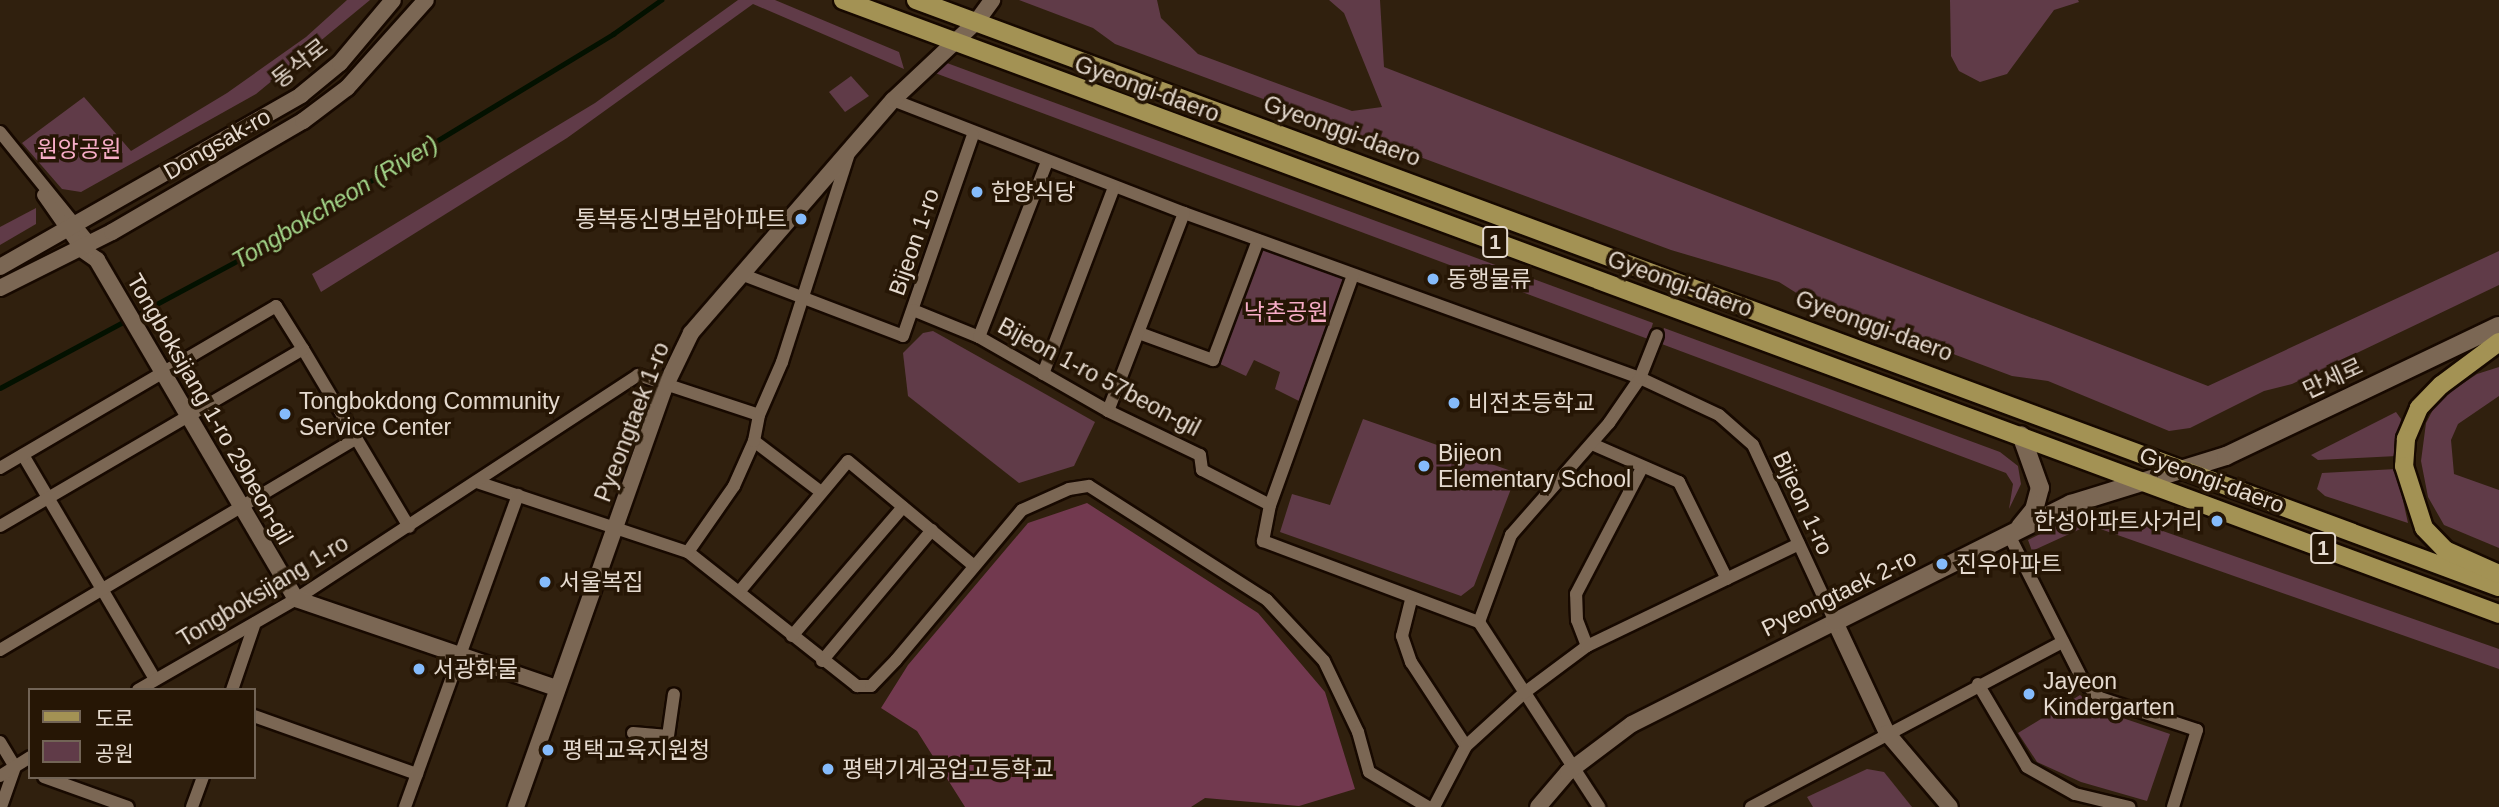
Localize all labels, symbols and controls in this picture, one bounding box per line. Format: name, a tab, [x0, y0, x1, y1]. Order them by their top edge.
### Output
street label: 동삭로	[266, 33, 334, 93]
street label: Gyeongi-daero	[1071, 50, 1223, 128]
street label: Gyeonggi-daero	[1260, 90, 1424, 172]
street label: Dongsak-ro	[159, 102, 275, 186]
water label: Tongbokcheon (River)	[227, 129, 443, 275]
park label: 원앙공원	[37, 135, 121, 163]
place label: 한양식당	[991, 178, 1076, 206]
marker: 한양식당	[969, 184, 985, 200]
street label: Bijeon 1-ro	[883, 185, 945, 299]
place label: 통복동신명보람아파트	[575, 205, 787, 233]
marker: 통복동신명보람아파트	[793, 211, 809, 227]
road number: 1	[1481, 224, 1509, 260]
street label: Gyeongi-daero	[1604, 245, 1756, 323]
place label: 동행물류	[1447, 265, 1532, 293]
street label: Tongboksijang 1-ro 29beon-gil	[121, 269, 299, 549]
marker: 동행물류	[1425, 271, 1441, 287]
street label: Gyeonggi-daero	[1792, 285, 1956, 367]
park label: 낙촌공원	[1244, 298, 1328, 326]
street label: Bijeon 1-ro 57beon-gil	[993, 312, 1205, 442]
street label: Pyeongtaek 1-ro	[589, 338, 675, 506]
street label: 만세로	[2298, 352, 2368, 404]
place label: Tongbokdong Community Service Center	[299, 387, 560, 441]
place label: 비전초등학교	[1468, 389, 1595, 417]
marker: 비전초등학교	[1446, 395, 1462, 411]
marker: Tongbokdong Community Service Center	[277, 406, 293, 422]
place label: Bijeon Elementary School	[1438, 439, 1631, 493]
street label: Gyeongi-daero	[2136, 441, 2288, 519]
street label: Bijeon 1-ro	[1767, 447, 1839, 559]
marker: Bijeon Elementary School	[1416, 458, 1432, 474]
place label: 한성아파트사거리	[2034, 507, 2203, 535]
marker: 한성아파트사거리	[2209, 513, 2225, 529]
street label: Tongboksijang 1-ro	[173, 529, 353, 653]
road number: 1	[2309, 530, 2337, 566]
street label: Pyeongtaek 2-ro	[1757, 544, 1921, 642]
place label: 진우아파트	[1956, 550, 2062, 578]
marker: 진우아파트	[1934, 556, 1950, 572]
place label: 서울복집	[559, 568, 644, 596]
marker: 서울복집	[537, 574, 553, 590]
place label: 서광화물	[433, 655, 518, 683]
marker: 서광화물	[411, 661, 427, 677]
place label: Jayeon Kindergarten	[2043, 667, 2175, 721]
marker: Jayeon Kindergarten	[2021, 686, 2037, 702]
legend	[28, 688, 256, 779]
text: 도로	[95, 707, 134, 730]
place label: 평택교육지원청	[562, 736, 710, 764]
text: 공원	[95, 742, 134, 765]
marker: 평택교육지원청	[540, 742, 556, 758]
place label: 평택기계공업고등학교	[842, 755, 1054, 783]
marker: 평택기계공업고등학교	[820, 761, 836, 777]

